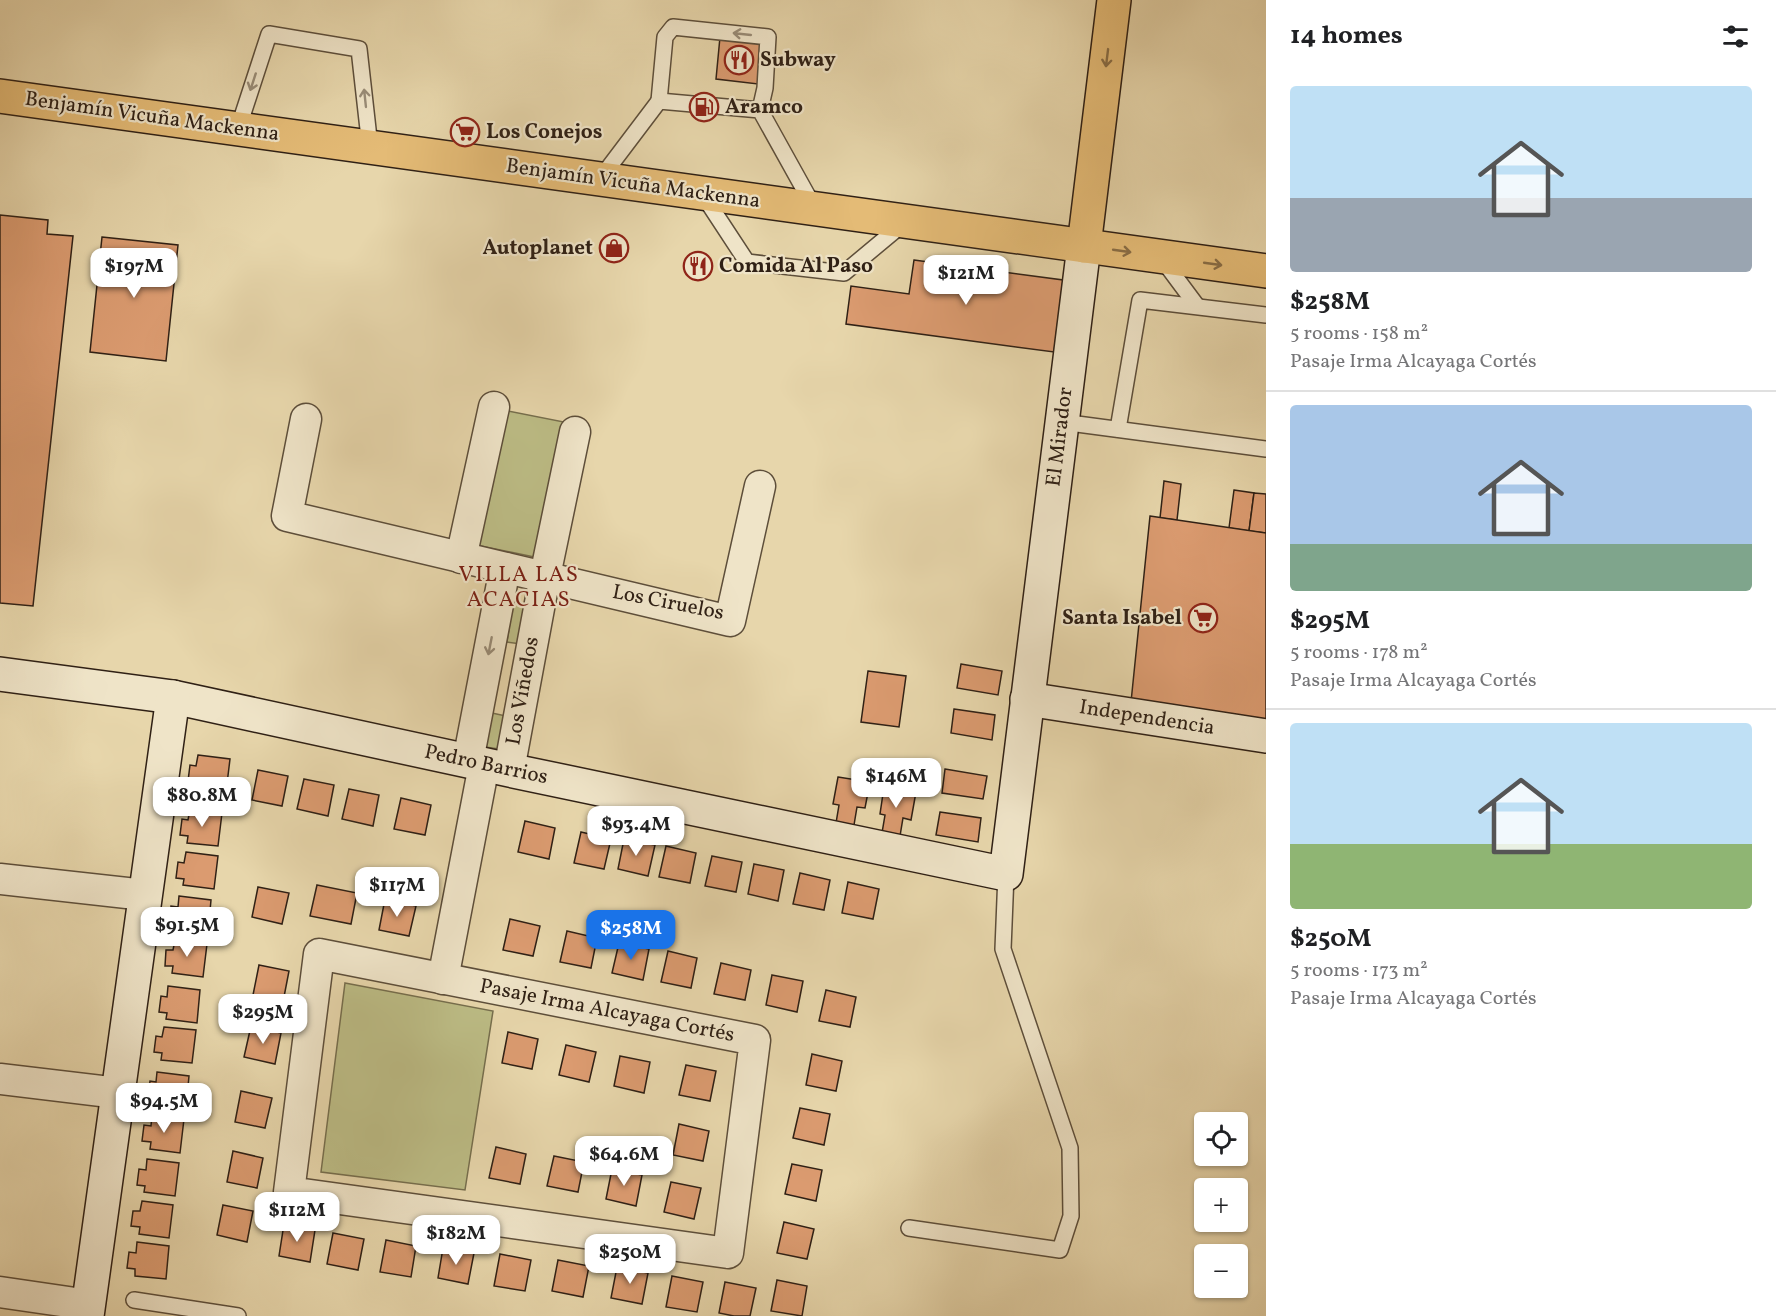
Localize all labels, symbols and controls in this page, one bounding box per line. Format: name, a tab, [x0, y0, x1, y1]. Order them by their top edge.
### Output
text: 14 homes	[1290, 18, 1403, 54]
icon: filters	[1719, 20, 1752, 53]
one-way arrow	[732, 28, 752, 39]
restaurant icon: Subway	[723, 44, 755, 76]
place label: Subway	[760, 46, 836, 75]
one-way arrow	[1101, 48, 1112, 67]
one-way arrow	[247, 72, 258, 91]
street label: Benjamín Vicuña Mackenna	[23, 85, 281, 149]
one-way arrow	[359, 89, 370, 109]
fuel station icon: Aramco	[688, 91, 720, 123]
place label: Aramco	[725, 93, 803, 122]
supermarket icon: Los Conejos	[449, 116, 481, 148]
place label: Los Conejos	[486, 118, 602, 147]
icon: home	[1467, 125, 1575, 233]
street label: Benjamín Vicuña Mackenna	[504, 152, 762, 216]
shop icon: Autoplanet	[598, 232, 630, 264]
place label: Autoplanet	[482, 234, 593, 263]
one-way arrow	[1112, 246, 1132, 257]
pin: $197M	[92, 248, 176, 299]
restaurant icon: Comida Al Paso	[682, 250, 714, 282]
place label: Comida Al Paso	[719, 252, 873, 281]
text: $197M	[104, 253, 164, 281]
pin: $121M	[924, 255, 1008, 306]
one-way arrow	[1203, 259, 1223, 270]
text: $121M	[938, 260, 994, 288]
text: $258M	[1290, 284, 1370, 320]
text: 5 rooms · 158 m²	[1290, 320, 1428, 348]
text: Pasaje Irma Alcayaga Cortés	[1290, 348, 1537, 376]
street label: El Mirador	[1040, 385, 1081, 488]
icon: home	[1467, 444, 1575, 552]
district label: VILLA LAS ACACIAS	[459, 560, 579, 616]
street label: Los Ciruelos	[610, 578, 726, 628]
supermarket icon: Santa Isabel	[1187, 602, 1219, 634]
text: $295M	[1290, 603, 1370, 639]
place label: Santa Isabel	[1062, 604, 1182, 633]
street label: Los Viñedos	[499, 634, 547, 748]
one-way arrow	[484, 636, 495, 655]
text: 5 rooms · 178 m²	[1290, 639, 1428, 667]
text: Pasaje Irma Alcayaga Cortés	[1290, 667, 1537, 695]
street label: Independencia	[1077, 693, 1217, 743]
street label: Pedro Barrios	[422, 738, 550, 792]
pin: $146M	[854, 758, 938, 809]
icon: home	[1467, 762, 1575, 870]
text: $146M	[865, 763, 927, 791]
pin: $80.8M	[153, 777, 251, 828]
text: $80.8M	[167, 782, 237, 810]
pin: $93.4M	[587, 806, 685, 857]
text: $93.4M	[601, 811, 671, 839]
pin: $117M	[355, 867, 439, 918]
text: $117M	[369, 872, 425, 900]
pin: $91.5M	[138, 907, 236, 958]
pin: $258M	[589, 910, 673, 961]
text: $91.5M	[155, 912, 219, 940]
text: $258M	[600, 915, 662, 943]
text: $250M	[1290, 921, 1371, 957]
text: 5 rooms · 173 m²	[1290, 957, 1428, 985]
street label: Pasaje Irma Alcayaga Cortés	[477, 972, 737, 1050]
text: Pasaje Irma Alcayaga Cortés	[1290, 985, 1537, 1013]
pin: $295M	[221, 994, 305, 1045]
text: $295M	[232, 999, 294, 1027]
pin: $94.5M	[115, 1083, 213, 1134]
text: $94.5M	[130, 1088, 198, 1116]
map controls	[1194, 1112, 1248, 1298]
button: locate	[1194, 1112, 1248, 1166]
pin: $64.6M	[575, 1136, 673, 1187]
text: $64.6M	[589, 1141, 659, 1169]
button: +	[1194, 1178, 1248, 1232]
pin: $112M	[255, 1192, 339, 1243]
text: $112M	[269, 1197, 325, 1225]
pin: $182M	[414, 1215, 498, 1266]
text: $182M	[426, 1220, 486, 1248]
pin: $250M	[588, 1234, 672, 1285]
text: $250M	[599, 1239, 661, 1267]
button: −	[1194, 1244, 1248, 1298]

